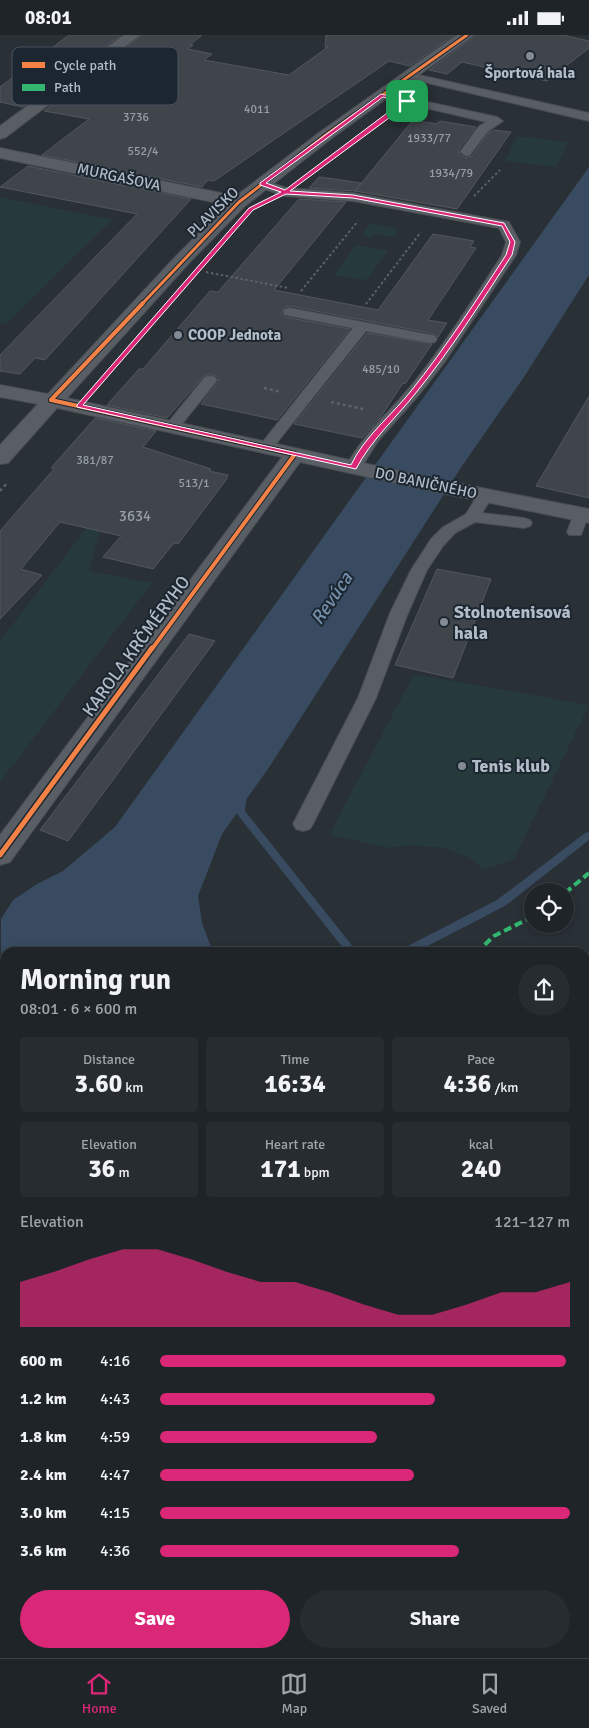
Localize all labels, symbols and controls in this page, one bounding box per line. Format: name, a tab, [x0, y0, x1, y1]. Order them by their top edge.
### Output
text: 08:01	[25, 6, 72, 30]
legend	[12, 47, 178, 105]
marker: Športová hala	[524, 50, 536, 62]
text: Cycle path	[54, 57, 116, 74]
place label: Športová hala	[485, 63, 576, 82]
text: Path	[54, 79, 81, 96]
pin	[386, 80, 428, 122]
icon: arrive	[393, 87, 421, 115]
house number: 4011	[244, 102, 270, 117]
house number: 3736	[123, 110, 149, 125]
house number: 1933/77	[407, 131, 451, 146]
house number: 552/4	[128, 144, 159, 159]
street label: MURGAŠOVA	[76, 158, 162, 195]
house number: 1934/79	[429, 166, 473, 181]
street label: PLAVISKO	[183, 183, 243, 241]
place label: COOP Jednota	[188, 326, 281, 344]
marker: COOP Jednota	[172, 329, 184, 341]
house number: 485/10	[362, 362, 400, 377]
house number: 381/87	[76, 453, 114, 468]
street label: DO BANIČNÉHO	[374, 462, 479, 503]
house number: 513/1	[179, 476, 209, 491]
house number: 3634	[119, 507, 151, 525]
water label: Revúca	[306, 567, 359, 629]
street label: KAROLA KRČMÉRYHO	[78, 571, 194, 721]
place label: Stolnotenisová hala	[454, 601, 571, 644]
marker: Stolnotenisová hala	[438, 616, 450, 628]
place label: Tenis klub	[472, 755, 550, 777]
marker: Tenis klub	[456, 760, 468, 772]
map controls	[524, 883, 574, 933]
button: locate	[524, 883, 574, 933]
text: Morning run	[20, 963, 171, 997]
button: share	[518, 964, 570, 1016]
text: 08:01 · 6 × 600 m	[20, 999, 137, 1019]
text: Distance	[83, 1051, 135, 1068]
text: Time	[281, 1051, 309, 1068]
text: Pace	[467, 1051, 495, 1068]
text: 3.60	[75, 1068, 122, 1099]
text: 16:34	[264, 1068, 326, 1099]
text: 4:36	[443, 1068, 491, 1099]
text: km	[122, 1079, 143, 1096]
text: /km	[491, 1079, 519, 1096]
text: Elevation	[81, 1136, 137, 1153]
text: Heart rate	[265, 1136, 325, 1153]
text: kcal	[469, 1136, 493, 1153]
text: 36	[88, 1153, 115, 1184]
text: 171	[260, 1153, 301, 1184]
text: 240	[461, 1153, 501, 1184]
text: m	[115, 1164, 130, 1181]
text: bpm	[301, 1164, 330, 1181]
text: Elevation	[20, 1212, 84, 1232]
text: 121–127 m	[494, 1212, 570, 1232]
text: 600 m	[20, 1351, 62, 1371]
text: 4:16	[100, 1351, 130, 1371]
text: 1.2 km	[20, 1389, 67, 1409]
text: 4:43	[100, 1389, 130, 1409]
text: 1.8 km	[20, 1427, 67, 1447]
text: 4:59	[100, 1427, 130, 1447]
text: 2.4 km	[20, 1465, 67, 1485]
text: 4:47	[100, 1465, 130, 1485]
text: 3.0 km	[20, 1503, 67, 1523]
text: 4:15	[100, 1503, 130, 1523]
text: 3.6 km	[20, 1541, 67, 1561]
text: 4:36	[100, 1541, 130, 1561]
button: Save	[20, 1590, 290, 1648]
button: Share	[300, 1590, 570, 1648]
tab: Home	[82, 1670, 117, 1717]
tab: Map	[280, 1670, 308, 1717]
tab: Saved	[472, 1670, 507, 1717]

